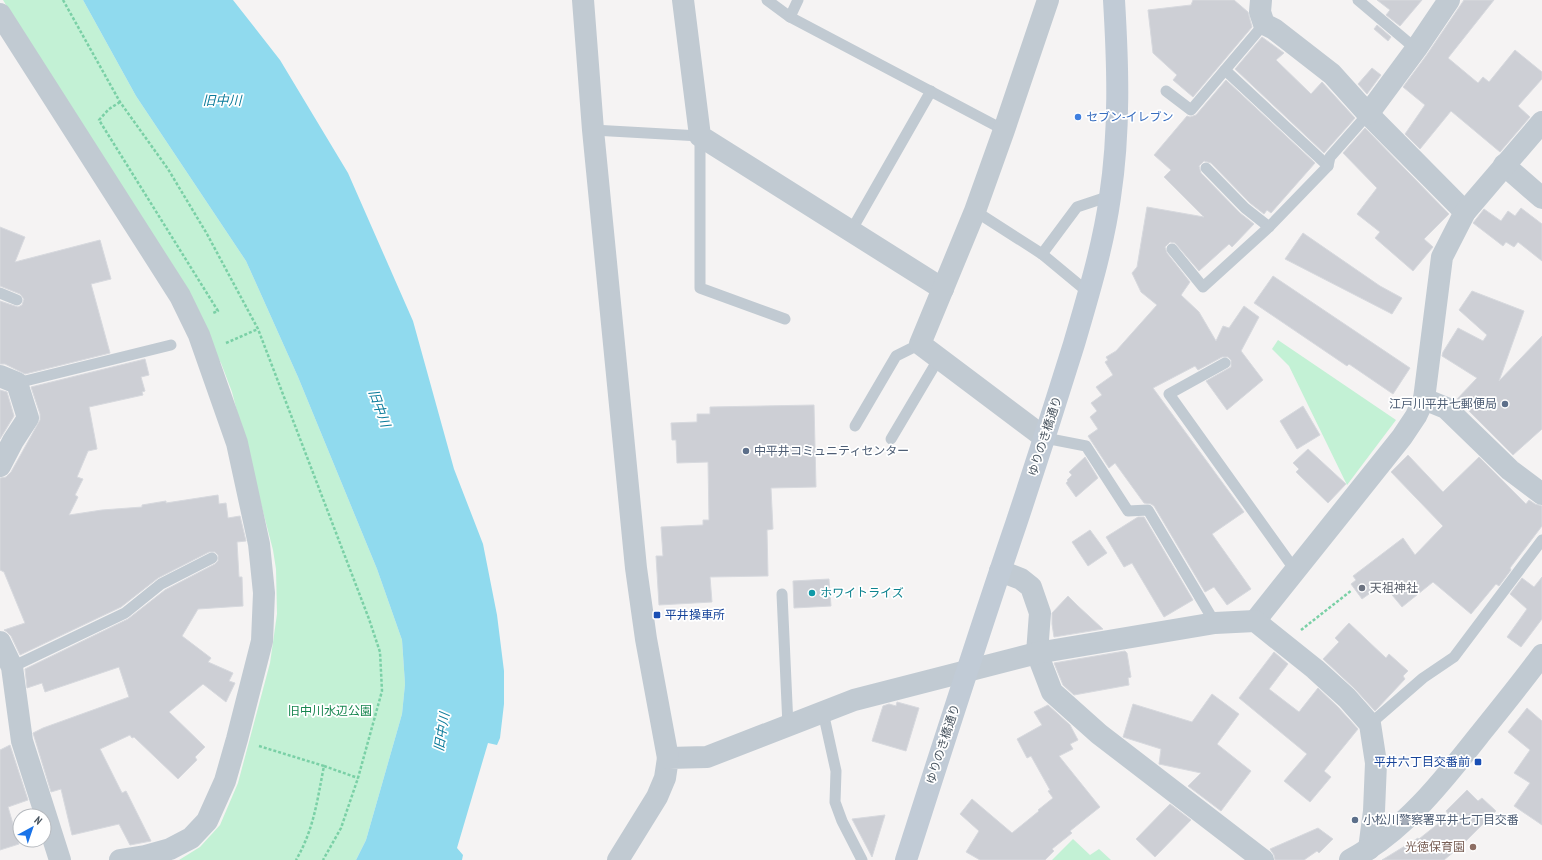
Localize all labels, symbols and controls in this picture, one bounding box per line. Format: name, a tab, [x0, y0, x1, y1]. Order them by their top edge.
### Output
water label: 旧中川	[202, 92, 243, 109]
place label: セブン-イレブン	[1086, 109, 1174, 124]
marker: セブン-イレブン	[1073, 112, 1083, 122]
water label: 旧中川	[365, 387, 395, 431]
street label: ゆりのき橋通り	[1024, 394, 1065, 478]
place label: 江戸川平井七郵便局	[1389, 396, 1497, 411]
marker: 江戸川平井七郵便局	[1500, 399, 1510, 409]
place label: 中平井コミュニティセンター	[754, 443, 909, 458]
marker: 中平井コミュニティセンター	[741, 446, 751, 456]
place label: 天祖神社	[1370, 580, 1418, 595]
marker: 天祖神社	[1357, 583, 1367, 593]
place label: ホワイトライズ	[820, 585, 904, 600]
marker: ホワイトライズ	[807, 588, 817, 598]
place label: 平井操車所	[665, 607, 725, 622]
marker: 平井操車所	[652, 610, 662, 620]
street label: ゆりのき橋通り	[922, 702, 963, 786]
park label: 旧中川水辺公園	[288, 703, 372, 718]
water label: 旧中川	[430, 710, 453, 753]
place label: 平井六丁目交番前	[1374, 754, 1470, 769]
marker: 平井六丁目交番前	[1473, 757, 1483, 767]
north arrow	[12, 808, 52, 848]
place label: 小松川警察署平井七丁目交番	[1363, 812, 1519, 827]
text: N	[32, 813, 45, 828]
marker: 小松川警察署平井七丁目交番	[1350, 815, 1360, 825]
place label: 光徳保育園	[1405, 839, 1465, 854]
marker: 光徳保育園	[1468, 842, 1478, 852]

